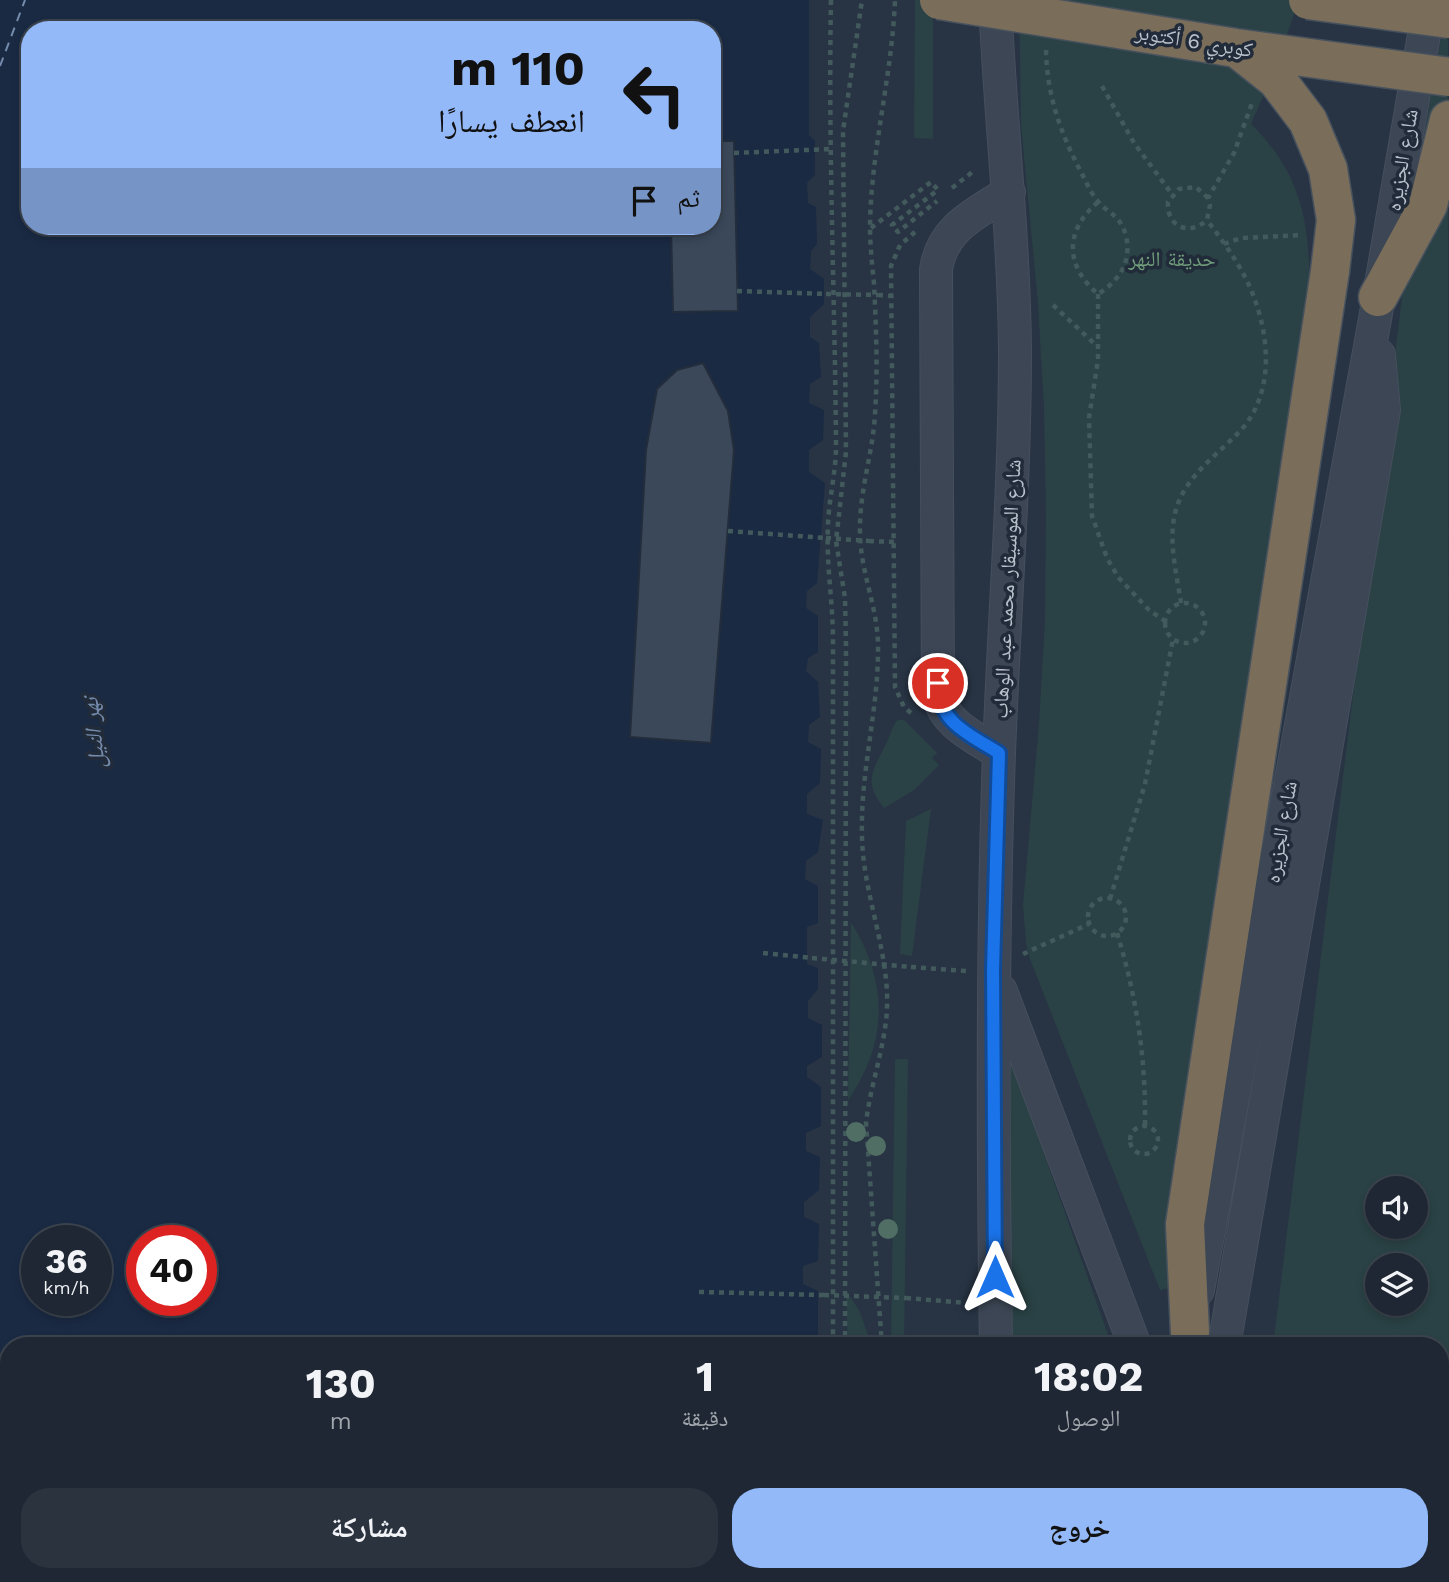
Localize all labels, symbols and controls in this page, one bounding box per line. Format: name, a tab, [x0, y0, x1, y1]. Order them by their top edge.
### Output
street label: كوبري 6 أكتوبر	[1132, 19, 1255, 66]
text: 110 m	[451, 39, 585, 97]
icon: left	[609, 49, 700, 140]
text: انعطف يسارًا	[438, 102, 585, 140]
street label: شارع الجزيره	[1380, 107, 1424, 213]
icon: arrive	[625, 182, 663, 220]
text: ثم	[677, 183, 700, 213]
park label: حديقة النهر	[1127, 246, 1216, 271]
street label: شارع الموسيقار محمد عبد الوهاب	[987, 459, 1027, 719]
pin	[908, 653, 968, 713]
icon: arrive	[919, 664, 957, 702]
water label: نهر النيل	[76, 693, 112, 770]
street label: شارع الجزيره	[1259, 779, 1303, 885]
map controls	[1365, 1176, 1428, 1316]
button: sound	[1365, 1176, 1428, 1239]
speed limit sign: 40	[126, 1225, 217, 1316]
text: 36	[45, 1240, 88, 1282]
position arrow	[958, 1240, 1032, 1314]
button: layers	[1365, 1253, 1428, 1316]
text: km/h	[43, 1277, 90, 1298]
text: 1	[696, 1352, 714, 1401]
text: 18:02	[1034, 1352, 1143, 1401]
text: 130	[306, 1359, 376, 1408]
text: دقيقة	[682, 1405, 728, 1432]
text: الوصول	[1057, 1405, 1120, 1432]
text: m	[330, 1408, 352, 1435]
button: مشاركة	[21, 1488, 718, 1568]
button: خروج	[732, 1488, 1428, 1568]

